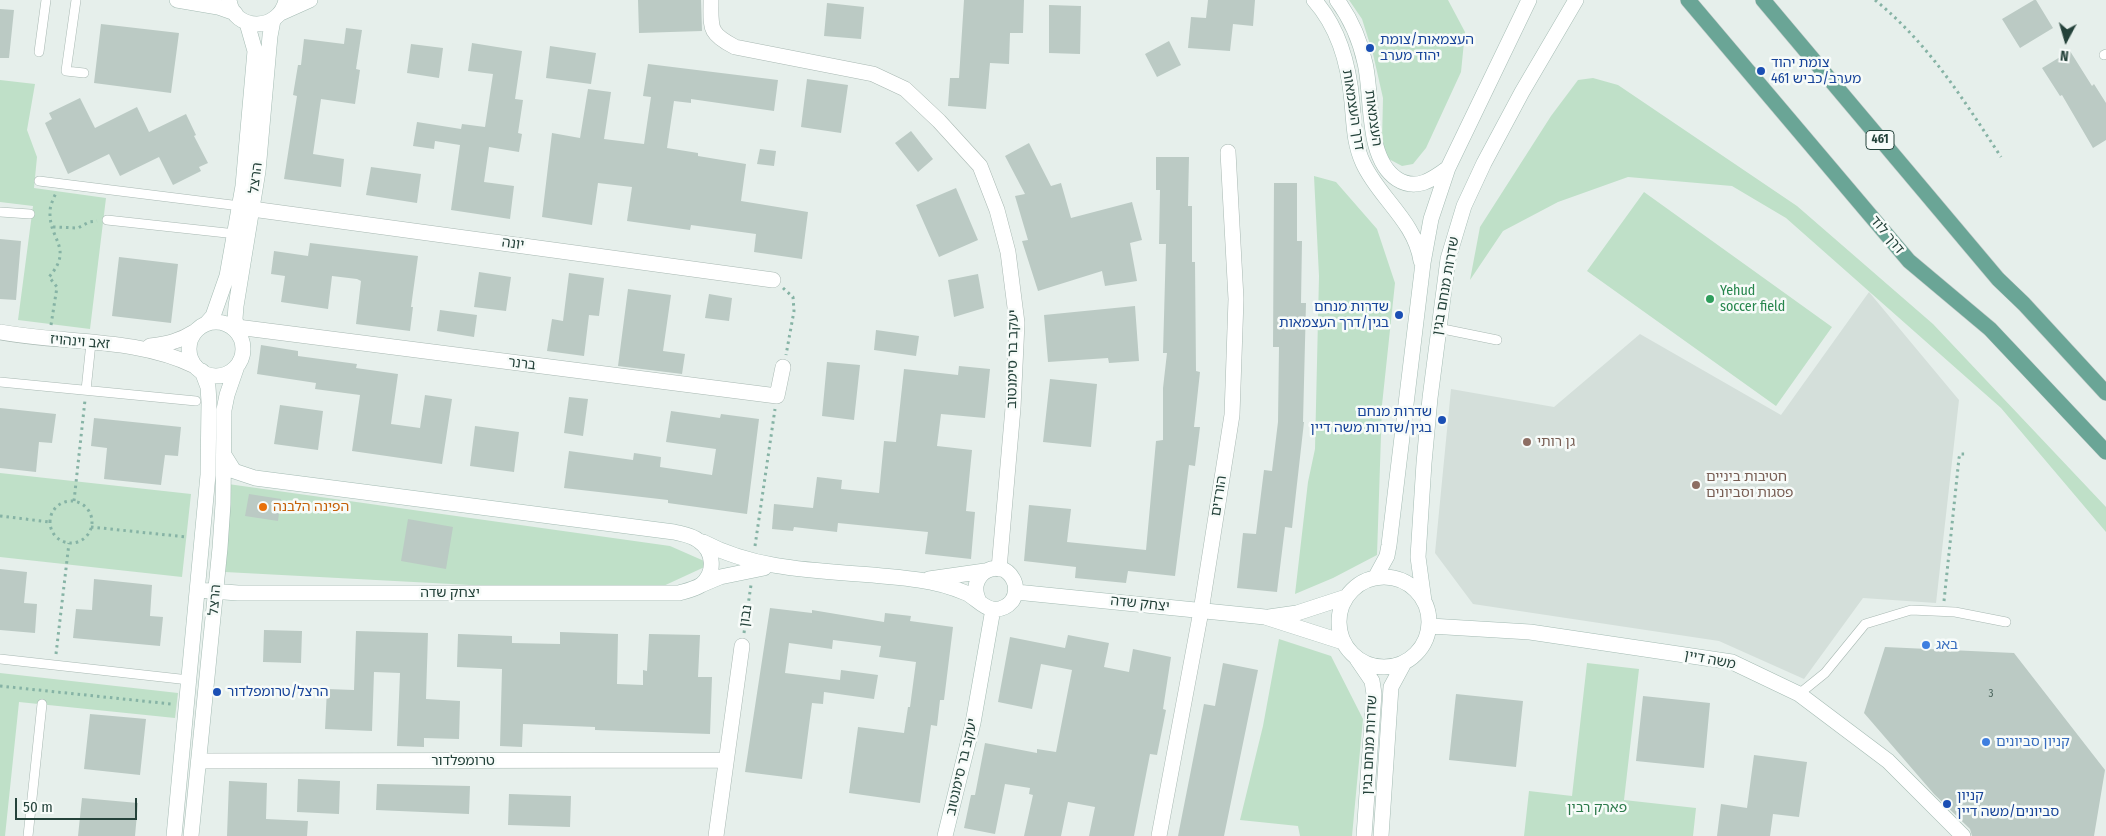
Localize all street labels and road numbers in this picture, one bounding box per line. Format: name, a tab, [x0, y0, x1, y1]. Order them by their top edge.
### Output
street label: דרך העצמאות	[1338, 68, 1368, 152]
street label: העצמאות	[1361, 89, 1385, 147]
road number: 461	[1866, 130, 1894, 150]
street label: הרצל	[246, 161, 266, 195]
street label: דרך לוד	[1866, 213, 1908, 257]
street label: יונה	[501, 234, 525, 254]
street label: שדרות מנחם בגין	[1429, 235, 1463, 337]
street label: יעקב בר סימנטוב	[1004, 309, 1022, 409]
street label: זאב וינהויז	[49, 331, 111, 353]
street label: ברנר	[507, 354, 537, 374]
street label: הורדים	[1207, 474, 1231, 518]
street label: הרצל	[205, 584, 225, 616]
street label: יצחק שדה	[420, 585, 480, 601]
street label: יצחק שדה	[1110, 593, 1170, 615]
street label: נבון	[736, 604, 756, 628]
street label: משה דיין	[1683, 647, 1737, 673]
street label: שדרות מנחם בגין	[1359, 695, 1381, 795]
street label: יעקב בר סימנטוב	[943, 717, 981, 817]
street label: טרומפלדור	[431, 753, 495, 769]

